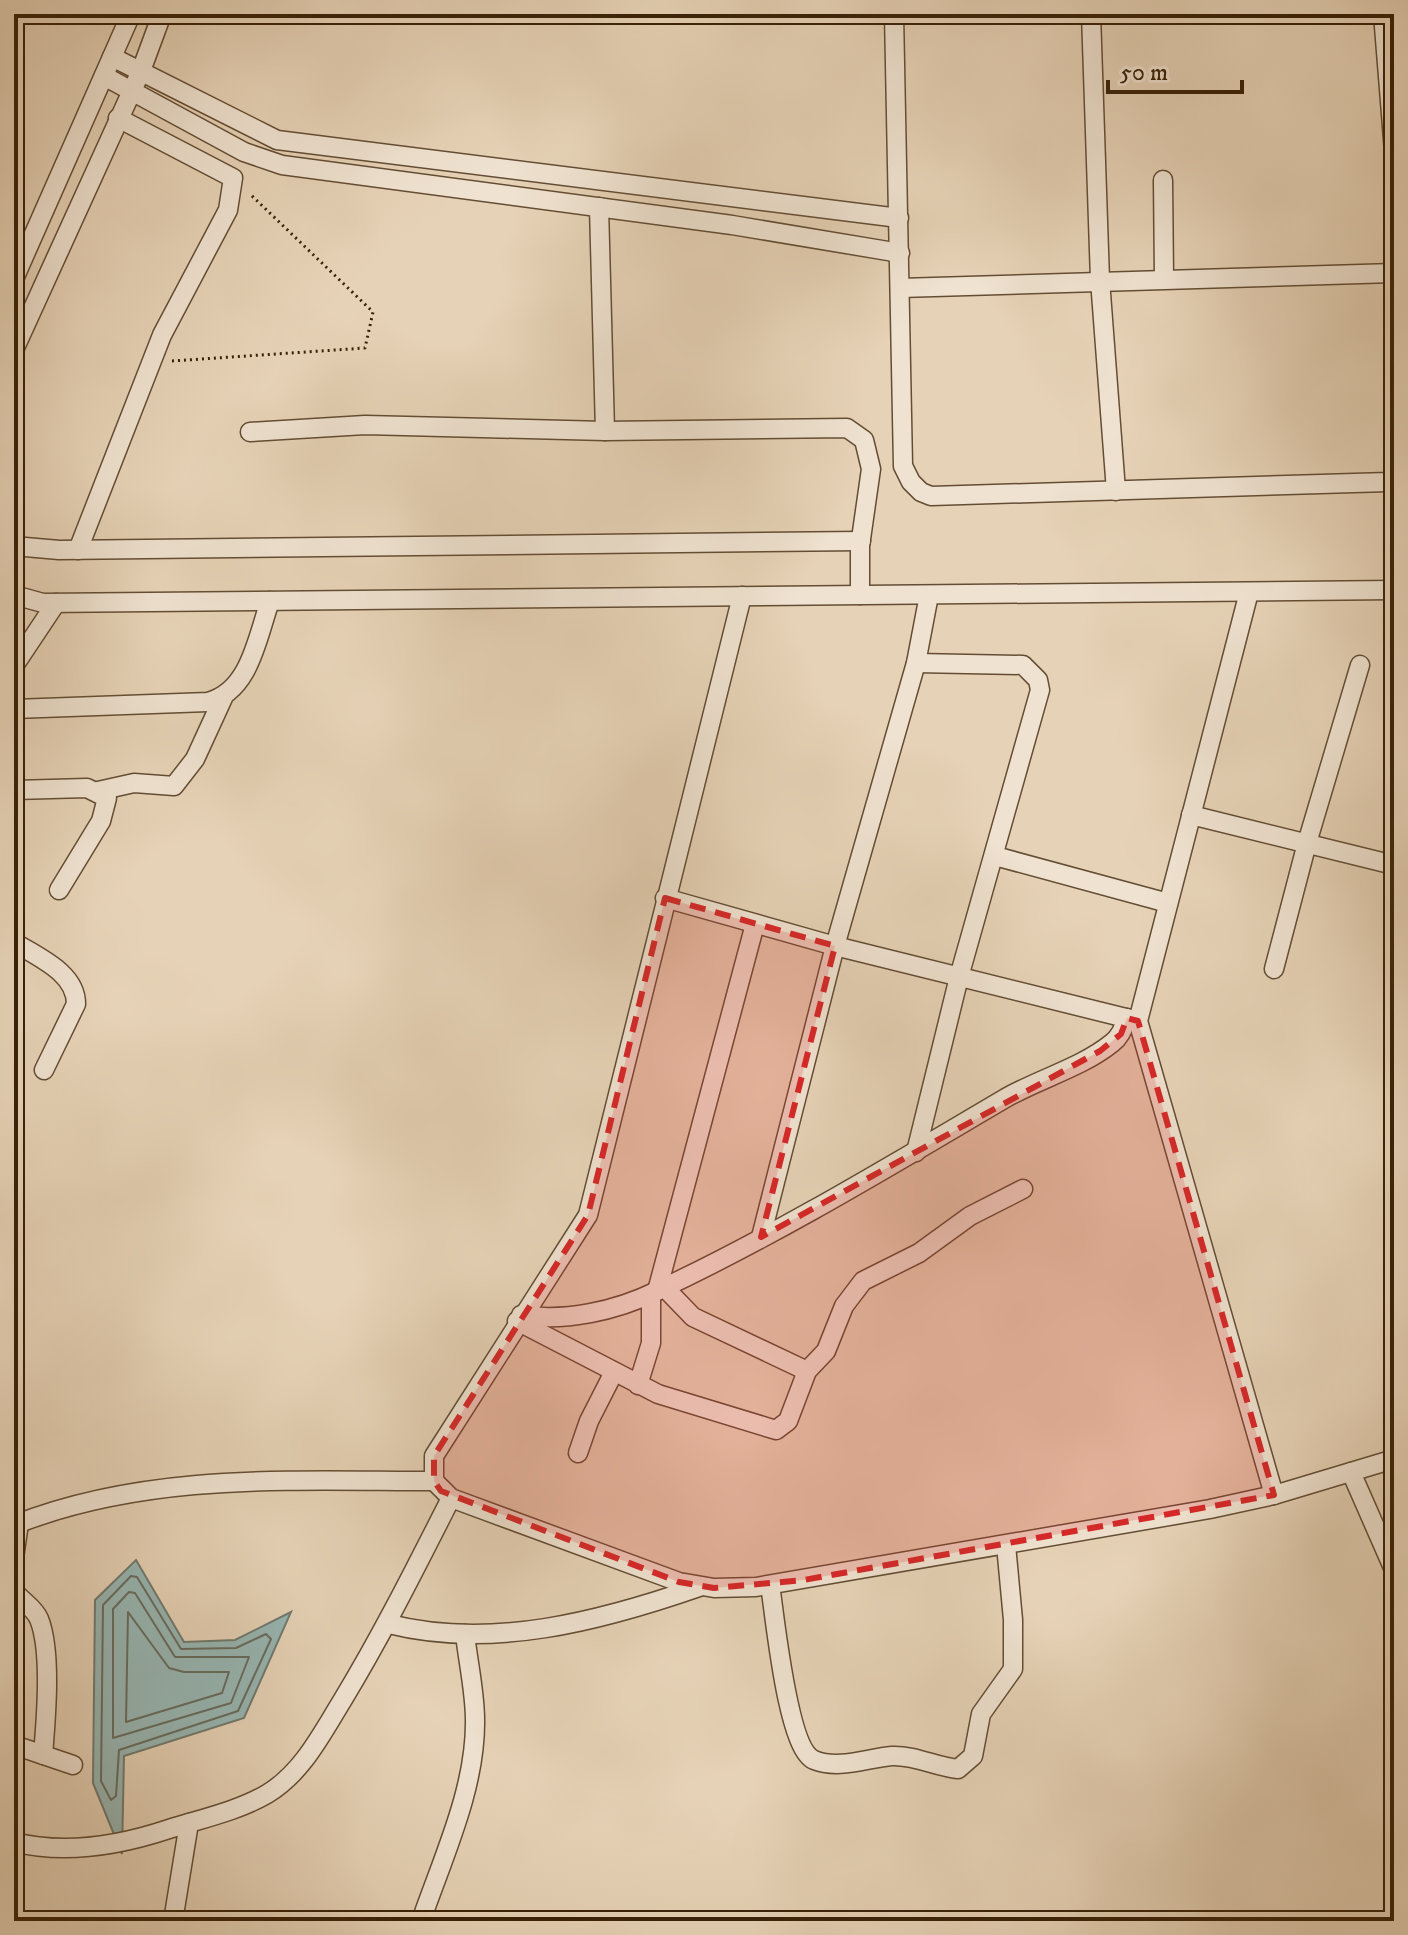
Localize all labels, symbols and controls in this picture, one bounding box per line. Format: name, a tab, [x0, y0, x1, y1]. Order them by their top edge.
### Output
scale bar	[1108, 44, 1242, 94]
text: 50 m	[1120, 58, 1168, 88]

